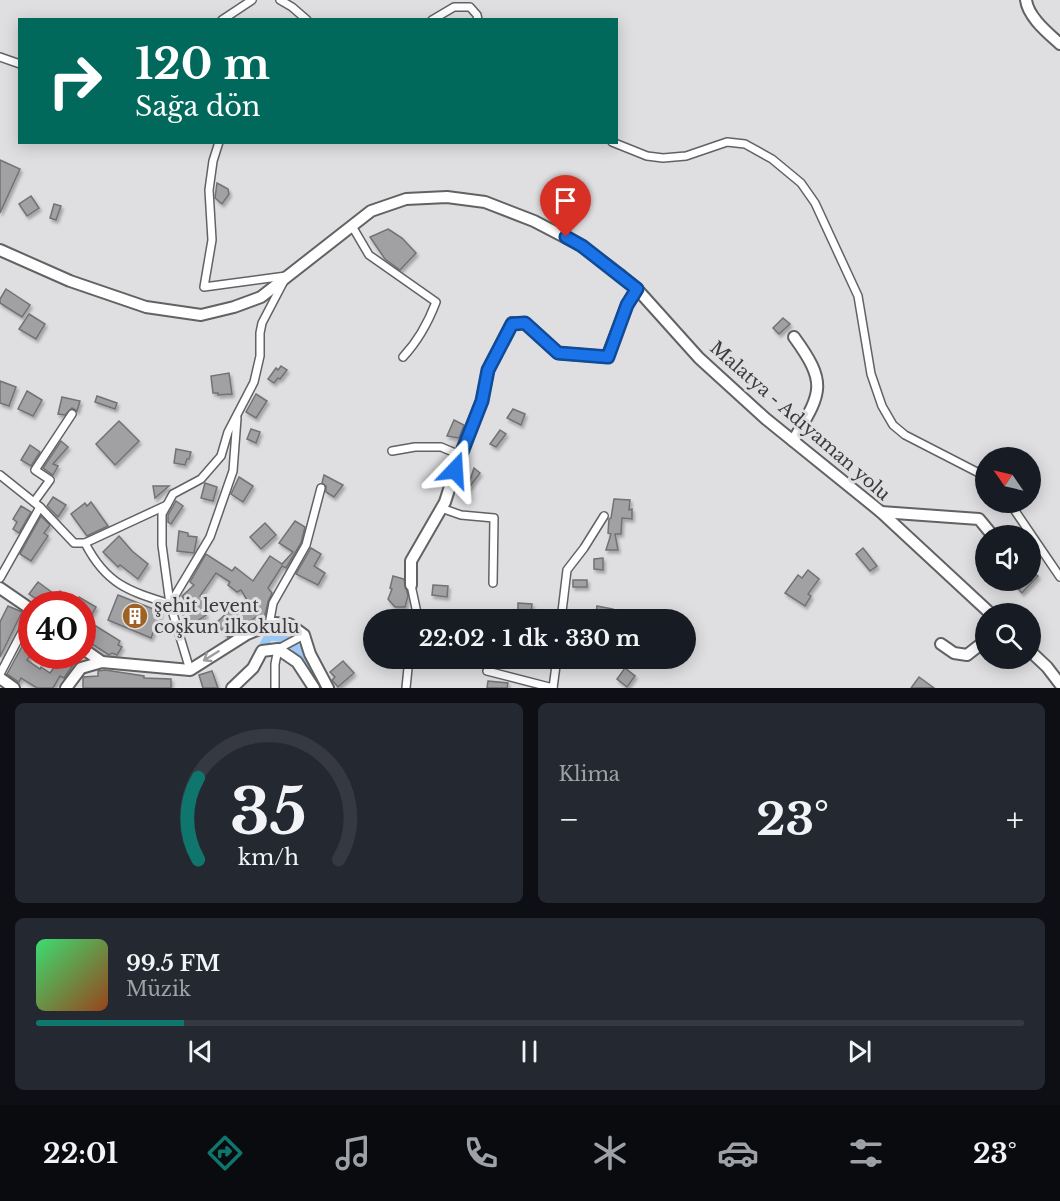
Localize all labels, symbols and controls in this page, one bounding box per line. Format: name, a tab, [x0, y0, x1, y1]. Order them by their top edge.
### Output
text: 120 m	[135, 38, 270, 90]
icon: right	[36, 42, 114, 120]
text: Sağa dön	[135, 90, 260, 123]
pin	[540, 175, 591, 237]
icon: arrive	[549, 184, 582, 217]
street label: Malatya - Adıyaman yolu	[705, 337, 895, 505]
position arrow	[423, 438, 487, 502]
north arrow	[975, 447, 1041, 513]
map controls	[975, 447, 1041, 669]
button: sound	[975, 525, 1041, 591]
speed limit sign: 40	[18, 591, 96, 669]
place label: şehit levent coşkun ilkokulu	[154, 595, 300, 638]
building icon: şehit levent coşkun ilkokulu	[120, 601, 150, 631]
button: search	[975, 603, 1041, 669]
text: 22:02 · 1 dk · 330 m	[419, 625, 640, 652]
one-way arrow	[203, 651, 220, 663]
text: Klima	[559, 762, 620, 786]
text: 35	[230, 773, 307, 851]
text: 23°	[756, 791, 829, 847]
text: −	[559, 799, 579, 840]
text: +	[1006, 799, 1024, 840]
text: km/h	[238, 844, 299, 871]
text: 99.5 FM	[126, 950, 220, 977]
text: Müzik	[126, 977, 191, 1001]
icon: previous	[184, 1035, 217, 1068]
icon: pause	[513, 1035, 546, 1068]
icon: next	[843, 1035, 876, 1068]
icon: directions	[204, 1132, 246, 1174]
icon: music	[332, 1132, 374, 1174]
icon: phone	[460, 1132, 502, 1174]
icon: climate	[589, 1132, 631, 1174]
icon: car	[717, 1132, 759, 1174]
icon: filters	[845, 1132, 887, 1174]
text: 22:01	[43, 1137, 118, 1170]
text: 23°	[973, 1137, 1017, 1170]

